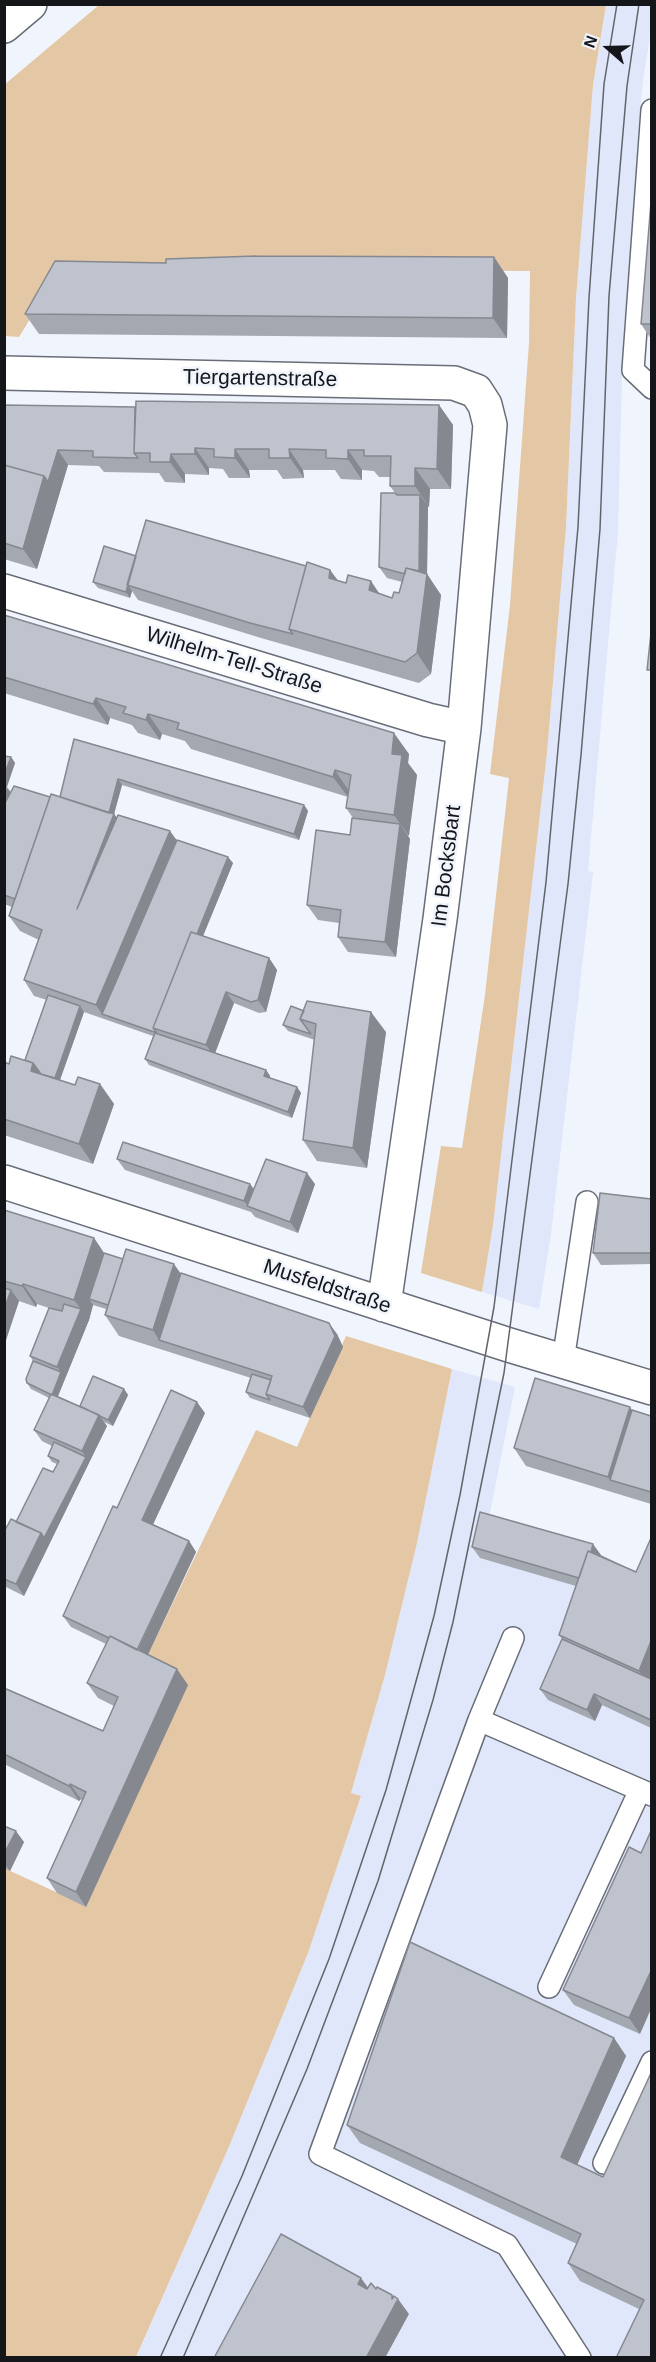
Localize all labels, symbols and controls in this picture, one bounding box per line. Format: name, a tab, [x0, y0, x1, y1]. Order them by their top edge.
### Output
north arrow	[578, 18, 638, 78]
text: N	[581, 33, 601, 50]
street label: Tiergartenstraße	[183, 365, 337, 393]
street label: Wilhelm-Tell-Straße	[143, 622, 325, 700]
street label: Im Bocksbart	[427, 804, 467, 928]
street label: Musfeldstraße	[260, 1254, 394, 1320]

